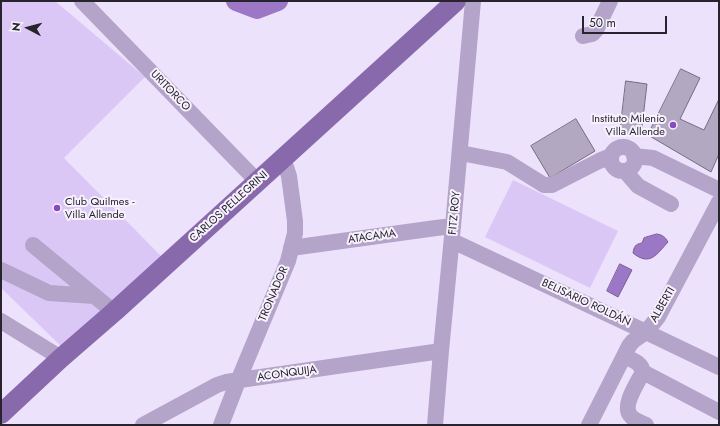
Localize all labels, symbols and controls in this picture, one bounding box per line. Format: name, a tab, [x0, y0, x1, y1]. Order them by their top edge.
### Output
north arrow	[8, 8, 48, 48]
scale bar	[584, 8, 669, 34]
text: 50 m	[589, 14, 616, 32]
text: N	[8, 22, 24, 32]
street label: URITORCO	[147, 68, 193, 114]
place label: Instituto Milenio Villa Allende	[592, 112, 665, 138]
marker: Instituto Milenio Villa Allende	[668, 120, 678, 130]
street label: CARLOS PELLEGRINI	[187, 169, 271, 245]
street label: FITZ ROY	[447, 191, 463, 235]
place label: Club Quilmes - Villa Allende	[65, 195, 135, 221]
marker: Club Quilmes - Villa Allende	[52, 203, 62, 213]
street label: ATACAMA	[347, 227, 397, 247]
street label: TRONADOR	[257, 265, 291, 323]
street label: BELISARIO ROLDÁN	[539, 277, 633, 329]
street label: ALBERTI	[648, 285, 678, 325]
street label: ACONQUIJA	[256, 363, 318, 385]

